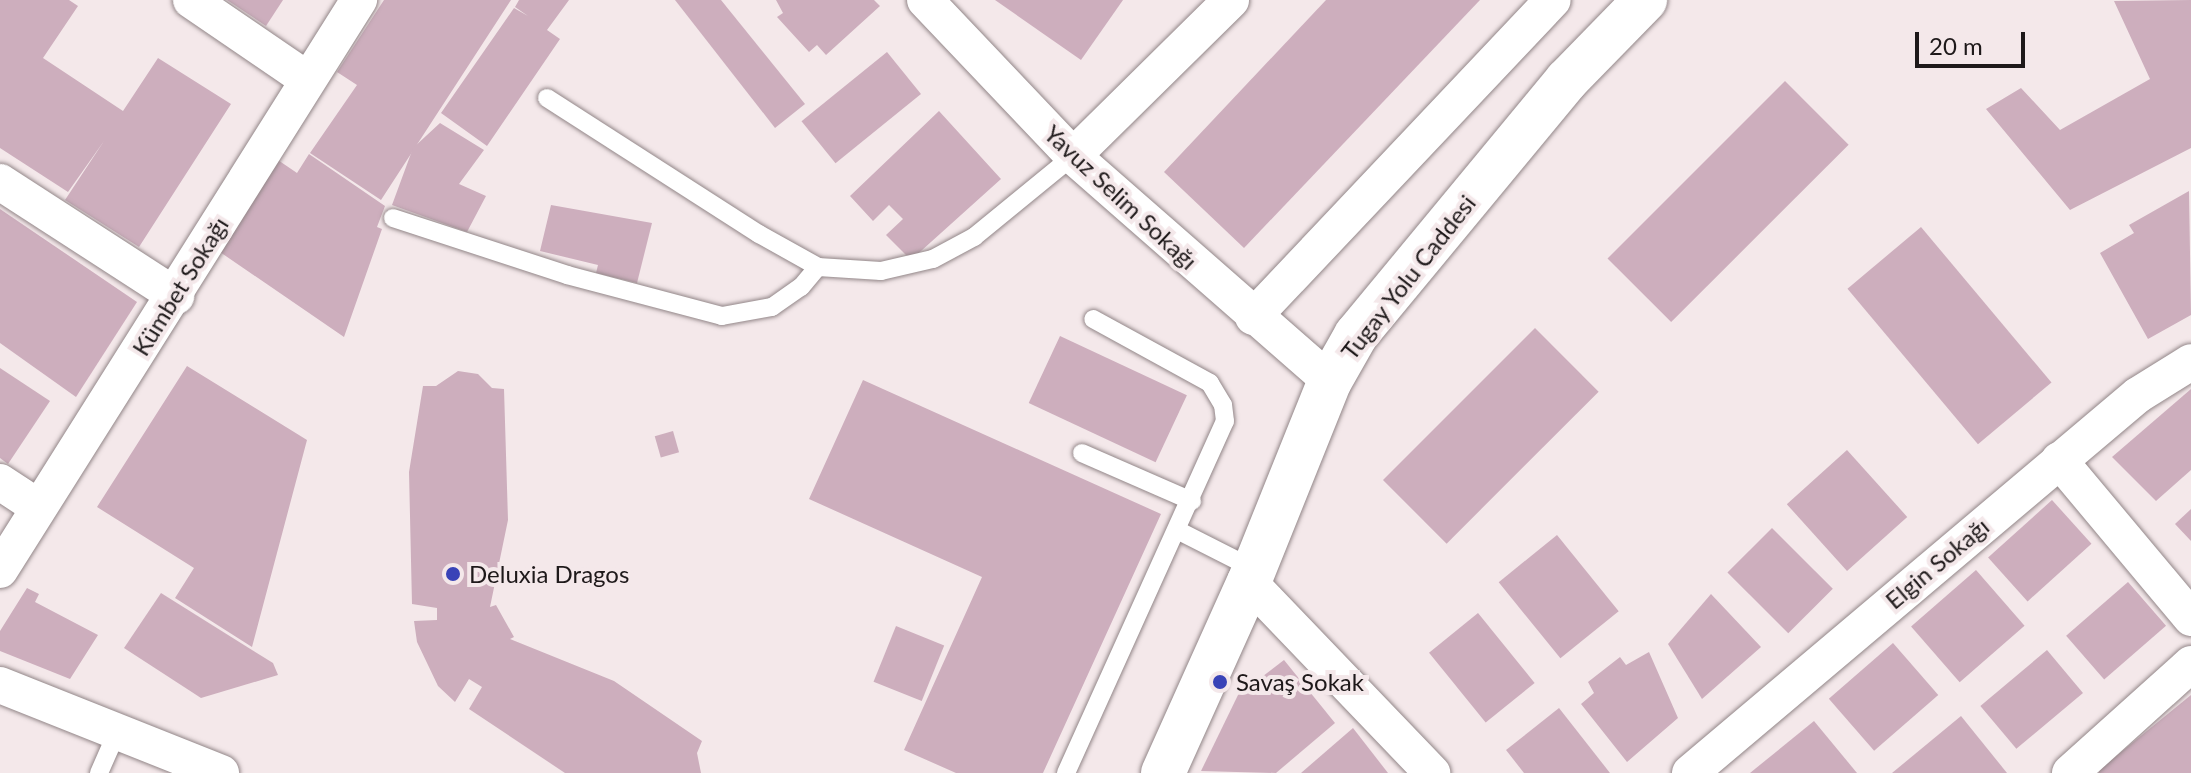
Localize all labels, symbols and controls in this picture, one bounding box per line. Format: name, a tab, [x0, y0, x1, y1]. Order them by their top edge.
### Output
scale bar	[1919, 16, 2029, 66]
text: 20 m	[1929, 31, 1983, 60]
street label: Yavuz Selim Sokağı	[1039, 119, 1203, 275]
street label: Tugay Yolu Caddesi	[1334, 188, 1482, 366]
street label: Kümbet Sokağı	[126, 211, 234, 361]
street label: Elgin Sokağı	[1879, 511, 1995, 615]
place label: Deluxia Dragos	[469, 560, 629, 588]
marker: Deluxia Dragos	[444, 565, 462, 583]
place label: Savaş Sokak	[1236, 668, 1364, 696]
marker: Savaş Sokak	[1211, 673, 1229, 691]

